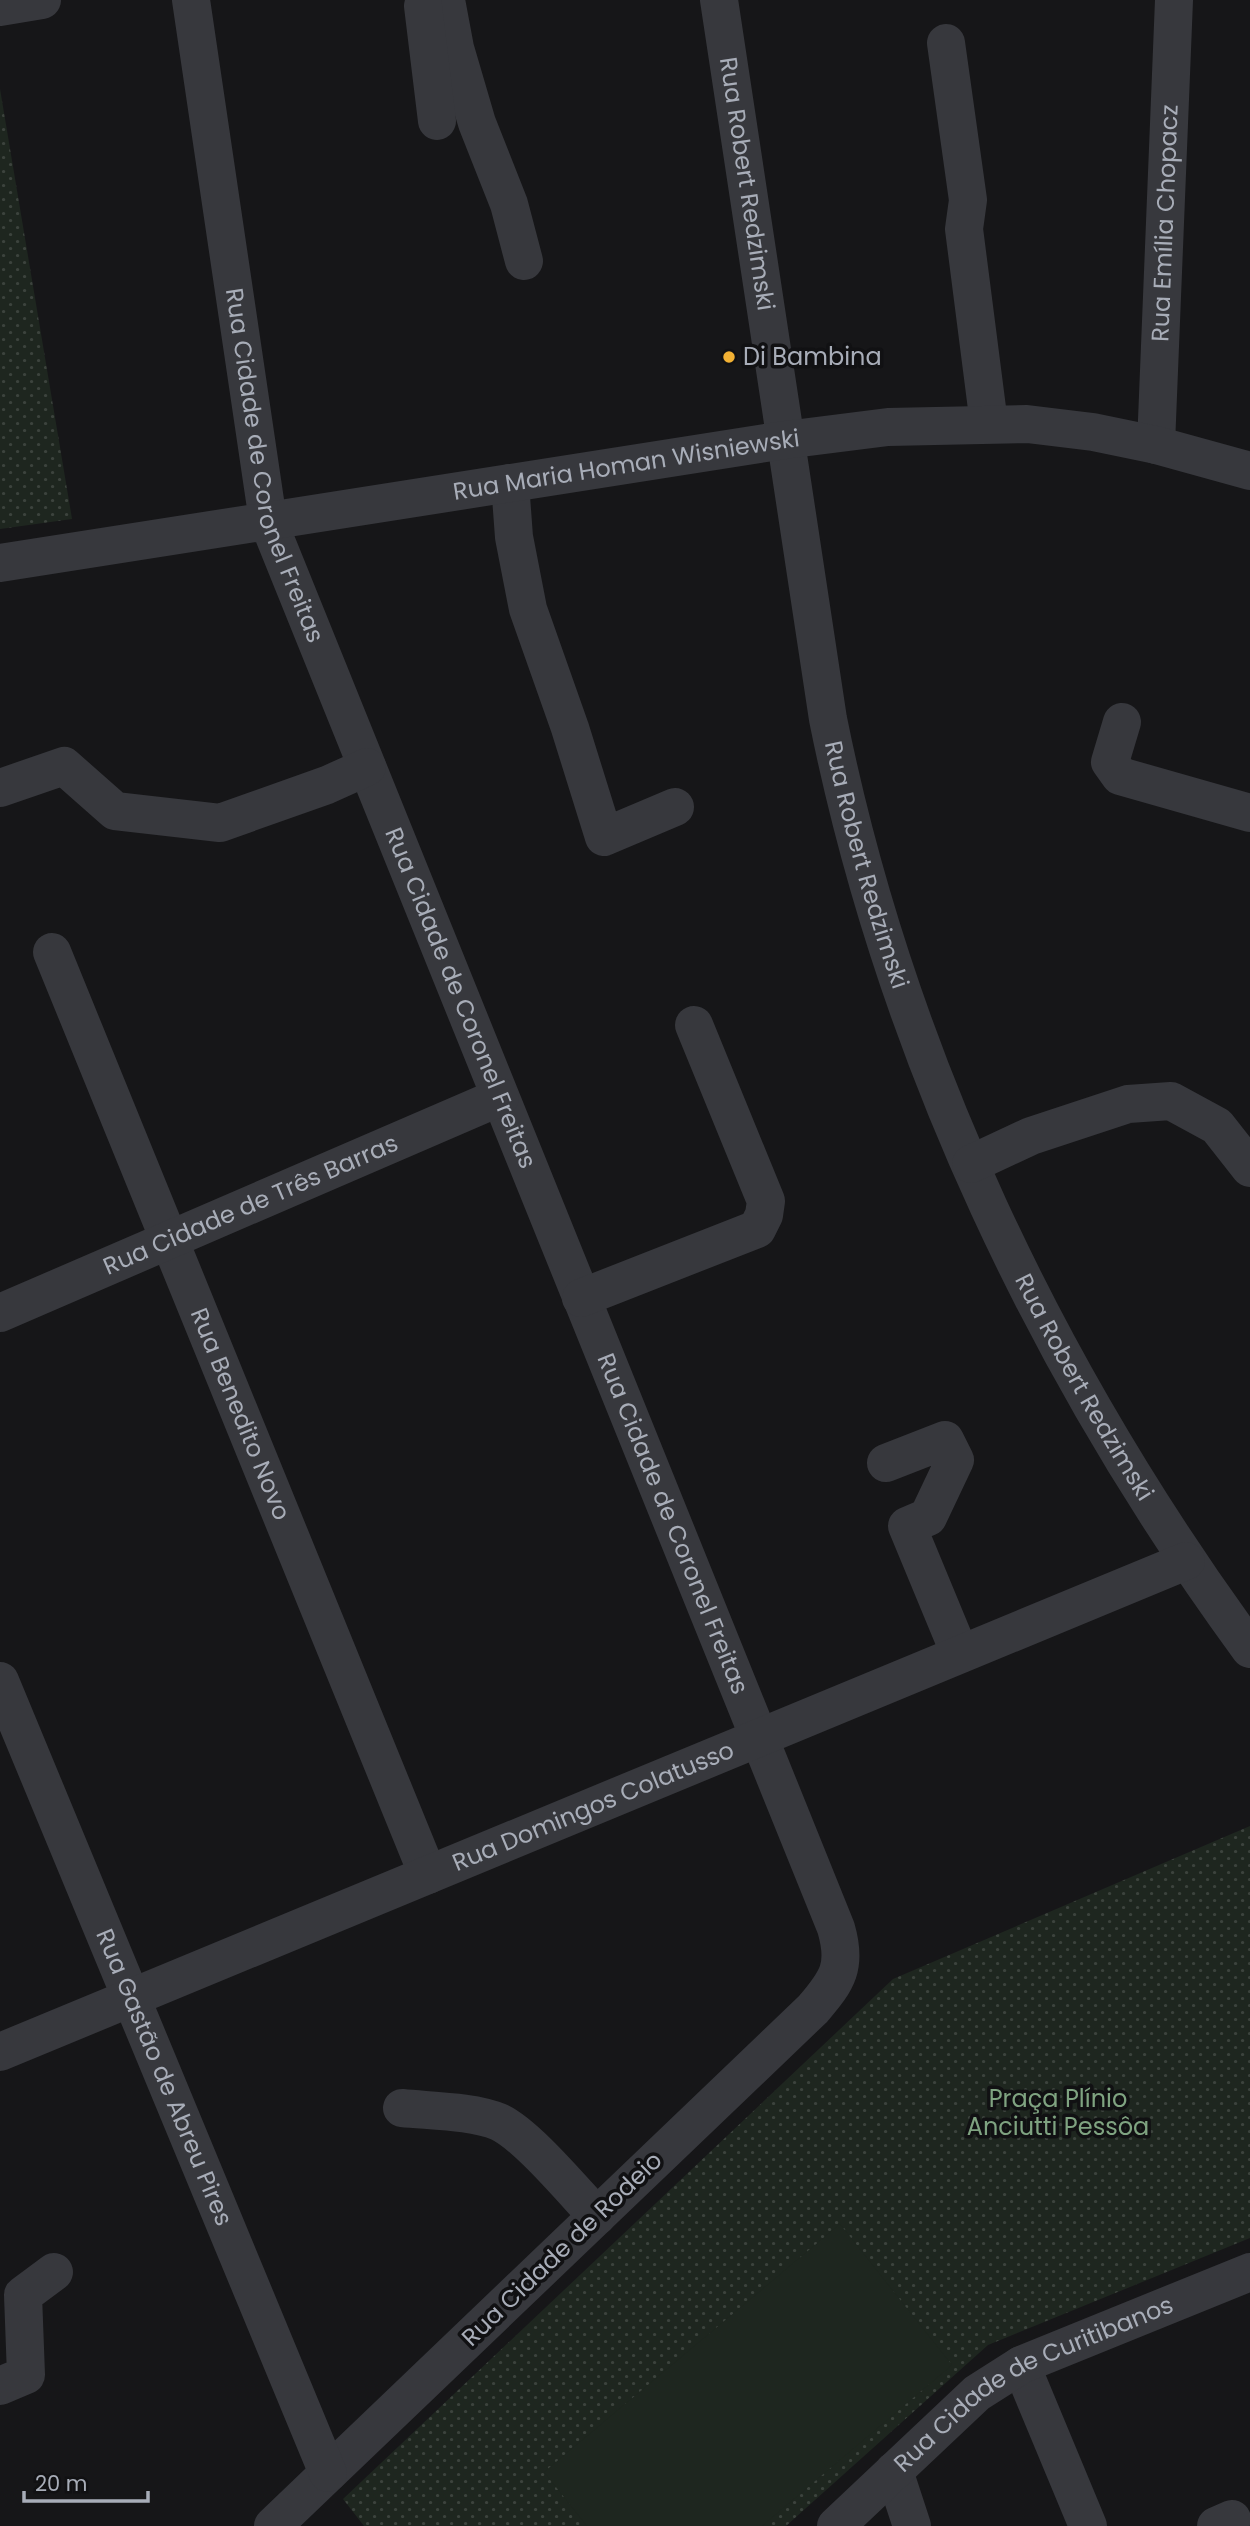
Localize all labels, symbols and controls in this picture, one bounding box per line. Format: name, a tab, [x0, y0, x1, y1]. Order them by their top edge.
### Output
street label: Rua Robert Redzimski	[712, 55, 783, 313]
street label: Rua Emília Chopacz	[1143, 104, 1186, 342]
street label: Rua Cidade de Coronel Freitas	[218, 286, 332, 647]
place label: Di Bambina	[743, 340, 882, 373]
marker: Di Bambina	[721, 349, 737, 365]
street label: Rua Maria Homan Wisniewski	[451, 421, 801, 508]
street label: Rua Robert Redzimski	[817, 738, 917, 993]
street label: Rua Cidade de Coronel Freitas	[377, 822, 545, 1173]
street label: Rua Cidade de Três Barras	[98, 1126, 403, 1282]
street label: Rua Robert Redzimski	[1007, 1268, 1162, 1507]
street label: Rua Benedito Novo	[183, 1303, 299, 1525]
street label: Rua Cidade de Coronel Freitas	[590, 1348, 757, 1699]
street label: Rua Domingos Colatusso	[447, 1733, 739, 1879]
street label: Rua Gastão de Abreu Pires	[88, 1924, 241, 2231]
park label: Praça Plínio Anciutti Pessôa	[967, 2082, 1149, 2143]
street label: Rua Cidade de Rodeio	[454, 2144, 669, 2353]
street label: Rua Cidade de Curitibanos	[886, 2288, 1178, 2479]
scale bar	[24, 2460, 149, 2504]
text: 20 m	[35, 2469, 88, 2498]

